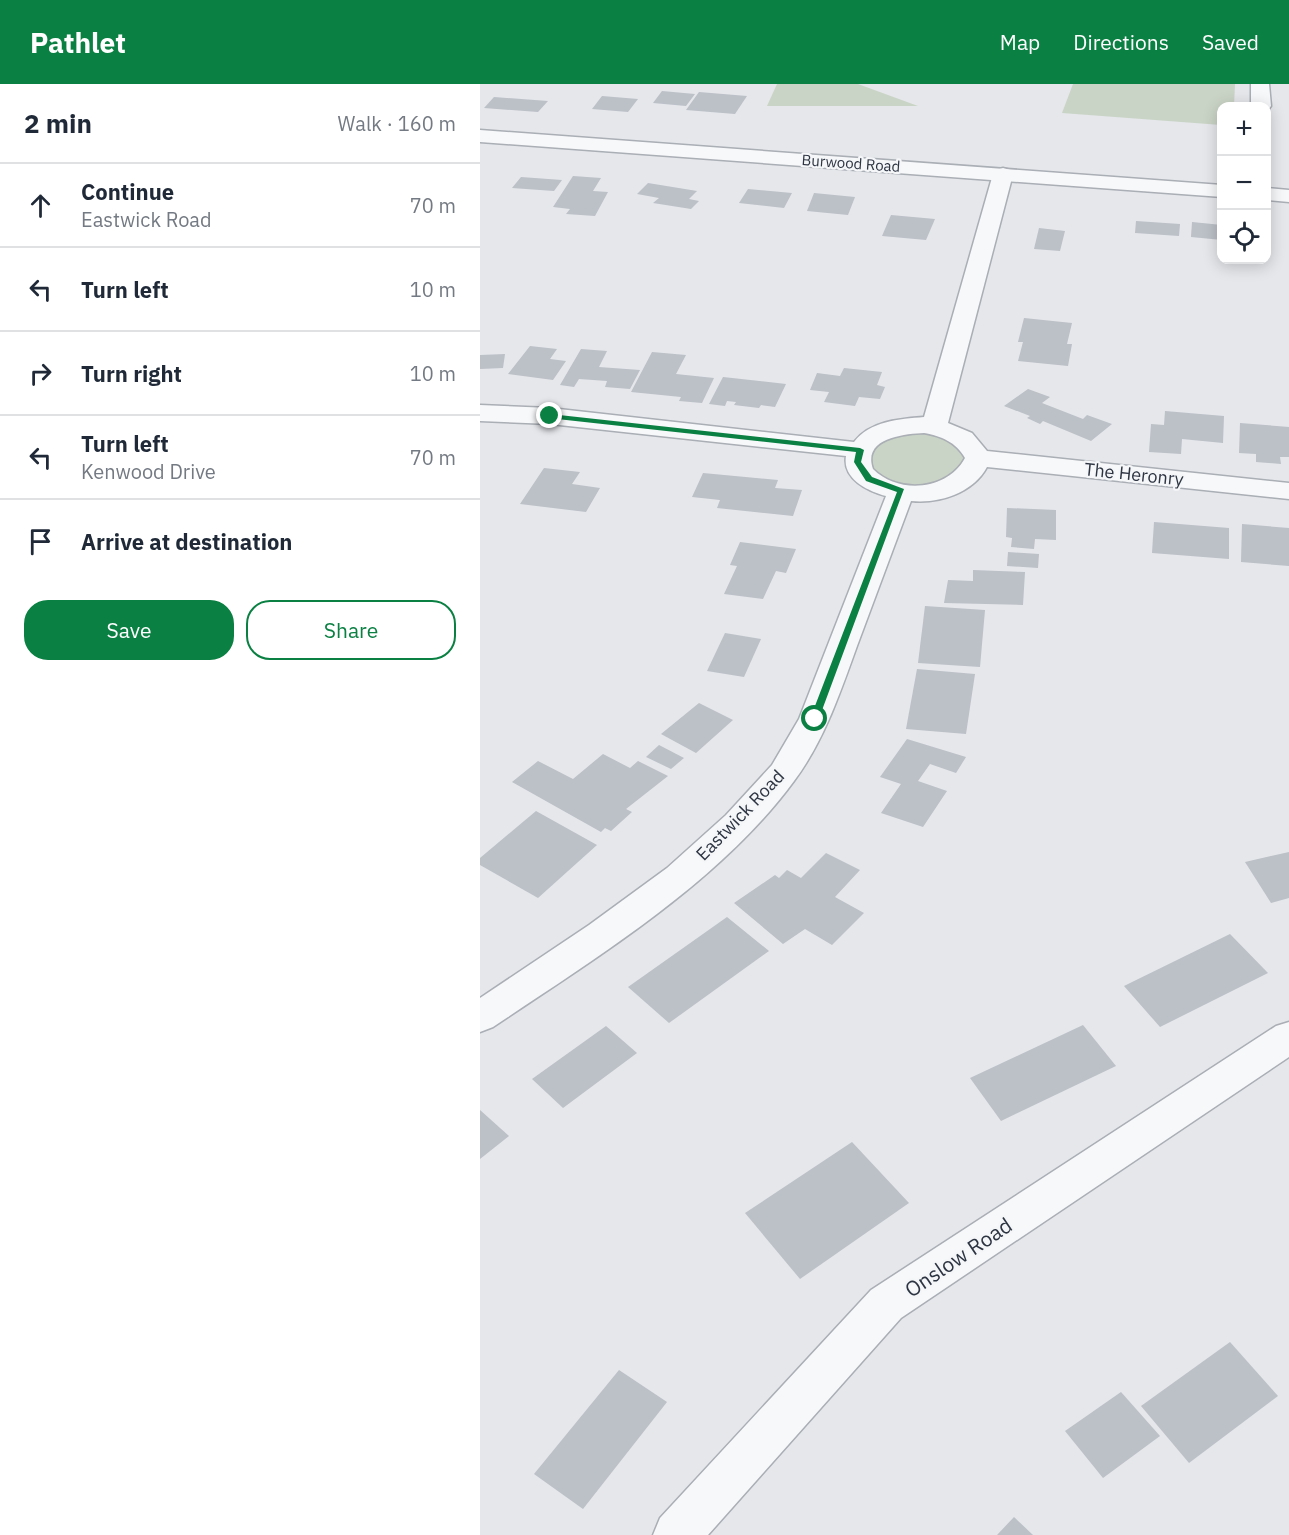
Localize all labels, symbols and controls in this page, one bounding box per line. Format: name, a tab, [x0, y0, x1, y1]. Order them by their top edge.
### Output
text: Pathlet	[30, 24, 126, 61]
text: Map	[1000, 28, 1040, 56]
text: Directions	[1073, 28, 1169, 56]
text: Saved	[1202, 28, 1259, 56]
map controls	[1217, 102, 1271, 264]
button: +	[1217, 102, 1271, 156]
text: 2 min	[24, 106, 92, 140]
text: Walk · 160 m	[338, 110, 456, 137]
street label: Burwood Road	[801, 150, 901, 176]
button: −	[1217, 156, 1271, 210]
text: Continue	[81, 177, 174, 206]
icon: ahead	[24, 189, 57, 222]
text: 70 m	[410, 192, 456, 219]
text: Eastwick Road	[81, 206, 212, 233]
button: locate	[1217, 210, 1271, 264]
icon: left	[24, 273, 57, 306]
text: Turn left	[81, 275, 169, 304]
text: 10 m	[410, 276, 456, 303]
icon: right	[24, 357, 57, 390]
text: Turn right	[81, 359, 182, 388]
text: 10 m	[410, 360, 456, 387]
route end	[536, 402, 562, 428]
text: Turn left	[81, 429, 169, 458]
icon: left	[24, 441, 57, 474]
text: 70 m	[410, 444, 456, 471]
street label: The Heronry	[1083, 457, 1185, 491]
text: Kenwood Drive	[81, 458, 216, 485]
icon: arrive	[24, 525, 57, 558]
text: Arrive at destination	[81, 527, 292, 556]
button: Save	[24, 600, 234, 660]
button: Share	[246, 600, 456, 660]
route start	[801, 705, 827, 731]
street label: Eastwick Road	[691, 765, 789, 865]
street label: Onslow Road	[899, 1211, 1017, 1303]

